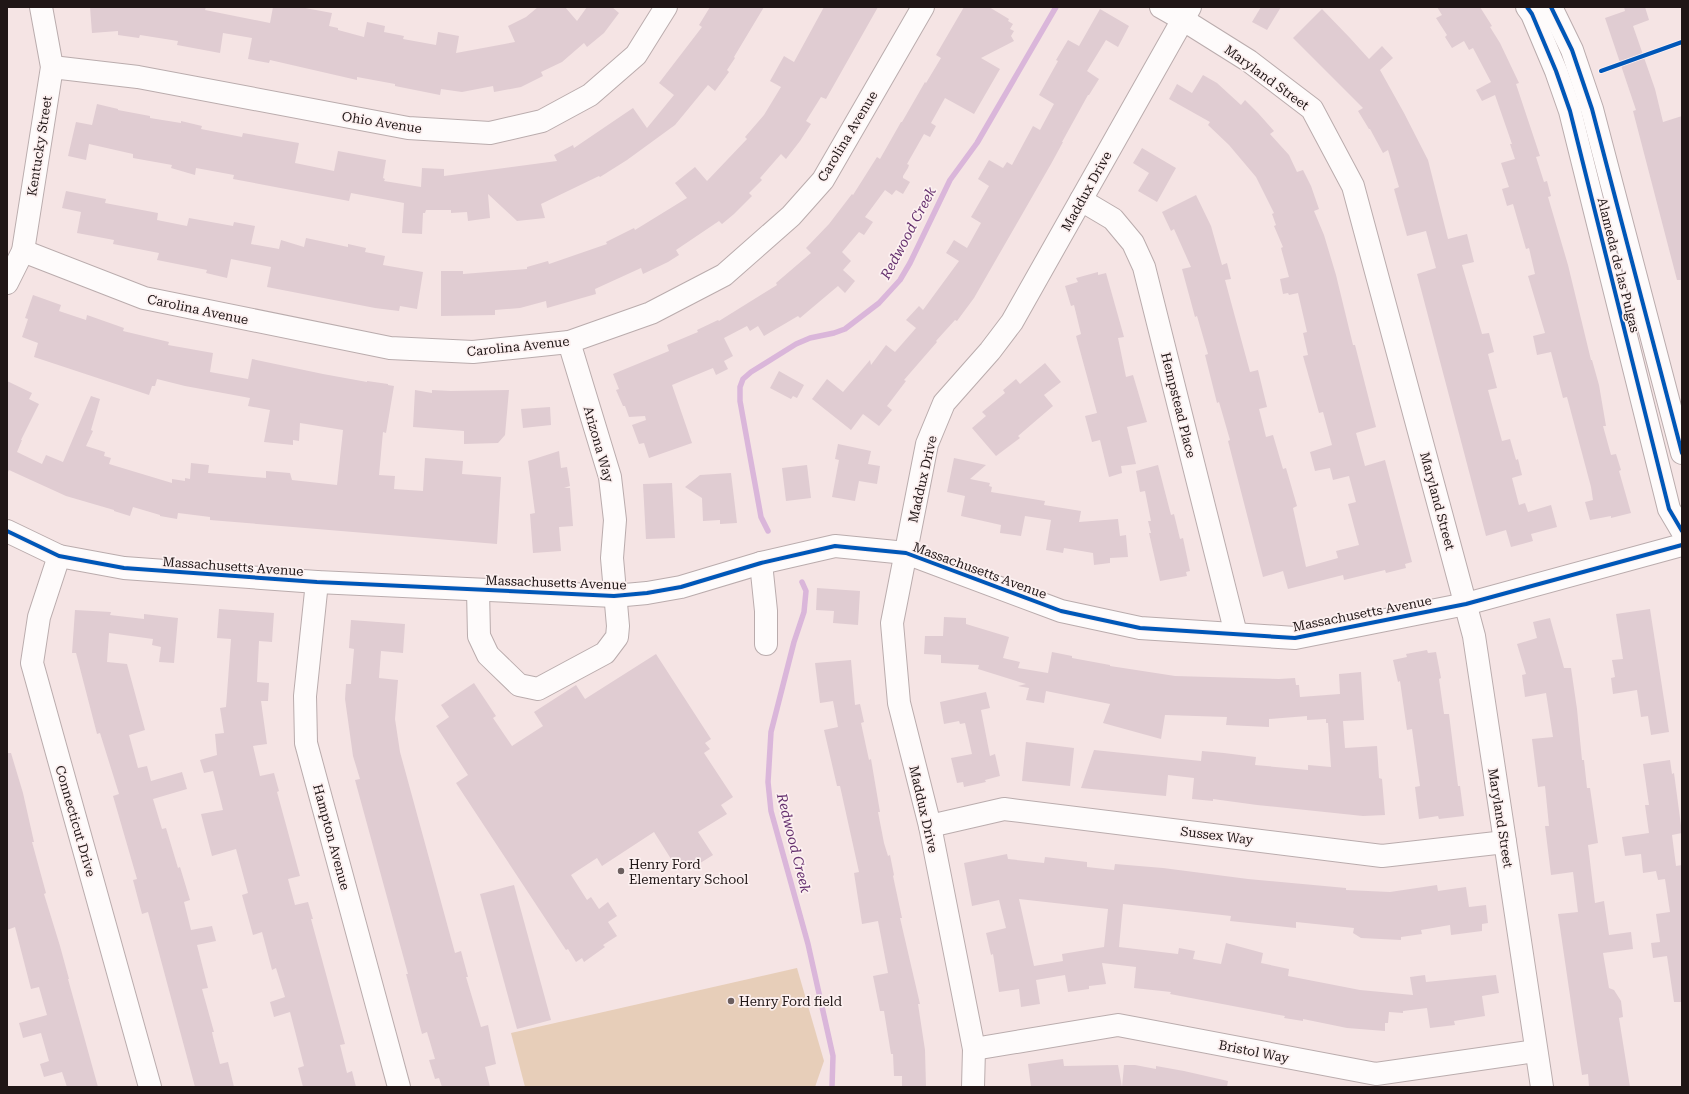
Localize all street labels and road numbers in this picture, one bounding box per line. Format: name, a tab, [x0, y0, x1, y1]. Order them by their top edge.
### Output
street label: Maryland Street	[1221, 42, 1312, 113]
street label: Carolina Avenue	[814, 88, 880, 184]
street label: Kentucky Street	[24, 95, 55, 197]
street label: Ohio Avenue	[341, 109, 423, 136]
street label: Maddux Drive	[1058, 149, 1115, 234]
street label: Alameda de las Pulgas	[1594, 196, 1643, 334]
street label: Carolina Avenue	[146, 291, 250, 328]
street label: Carolina Avenue	[466, 334, 570, 359]
street label: Hempstead Place	[1158, 351, 1199, 459]
street label: Arizona Way	[580, 404, 617, 484]
street label: Maddux Drive	[905, 434, 940, 524]
street label: Maryland Street	[1417, 450, 1458, 552]
street label: Massachusetts Avenue	[911, 539, 1049, 602]
street label: Massachusetts Avenue	[162, 554, 304, 579]
street label: Massachusetts Avenue	[485, 573, 627, 592]
street label: Massachusetts Avenue	[1291, 593, 1433, 634]
street label: Connecticut Drive	[52, 764, 99, 879]
street label: Maddux Drive	[906, 764, 941, 854]
street label: Maryland Street	[1485, 767, 1516, 869]
street label: Hampton Avenue	[310, 783, 353, 892]
street label: Sussex Way	[1180, 824, 1255, 847]
street label: Bristol Way	[1217, 1037, 1291, 1066]

